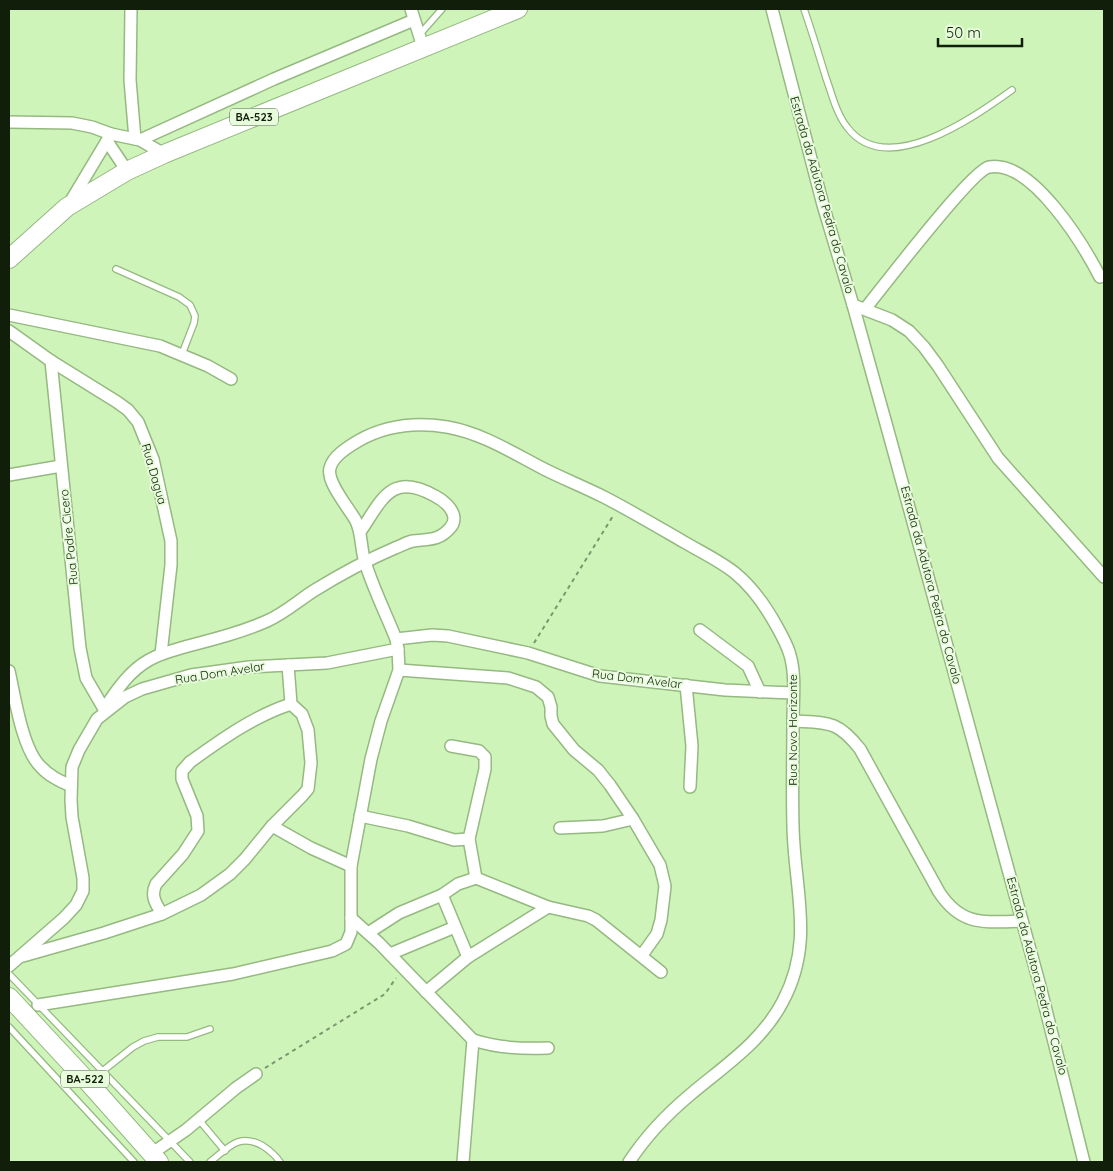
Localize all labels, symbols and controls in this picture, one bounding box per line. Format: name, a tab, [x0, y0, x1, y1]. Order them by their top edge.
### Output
scale bar	[938, 15, 1022, 47]
text: 50 m	[946, 23, 981, 42]
street label: Estrada da Adutora Pedra do Cavalo	[787, 94, 858, 295]
road number: BA-523	[230, 108, 278, 125]
street label: Rua Dagua	[139, 442, 170, 506]
street label: Estrada da Adutora Pedra do Cavalo	[898, 484, 965, 686]
street label: Rua Padre Cicero	[56, 488, 81, 586]
street label: Rua Dom Avelar	[174, 658, 266, 687]
street label: Rua Dom Avelar	[591, 666, 683, 692]
street label: Rua Novo Horizonte	[785, 674, 800, 786]
street label: Estrada da Adutora Pedra do Cavalo	[1004, 875, 1071, 1077]
road number: BA-522	[61, 1070, 109, 1088]

